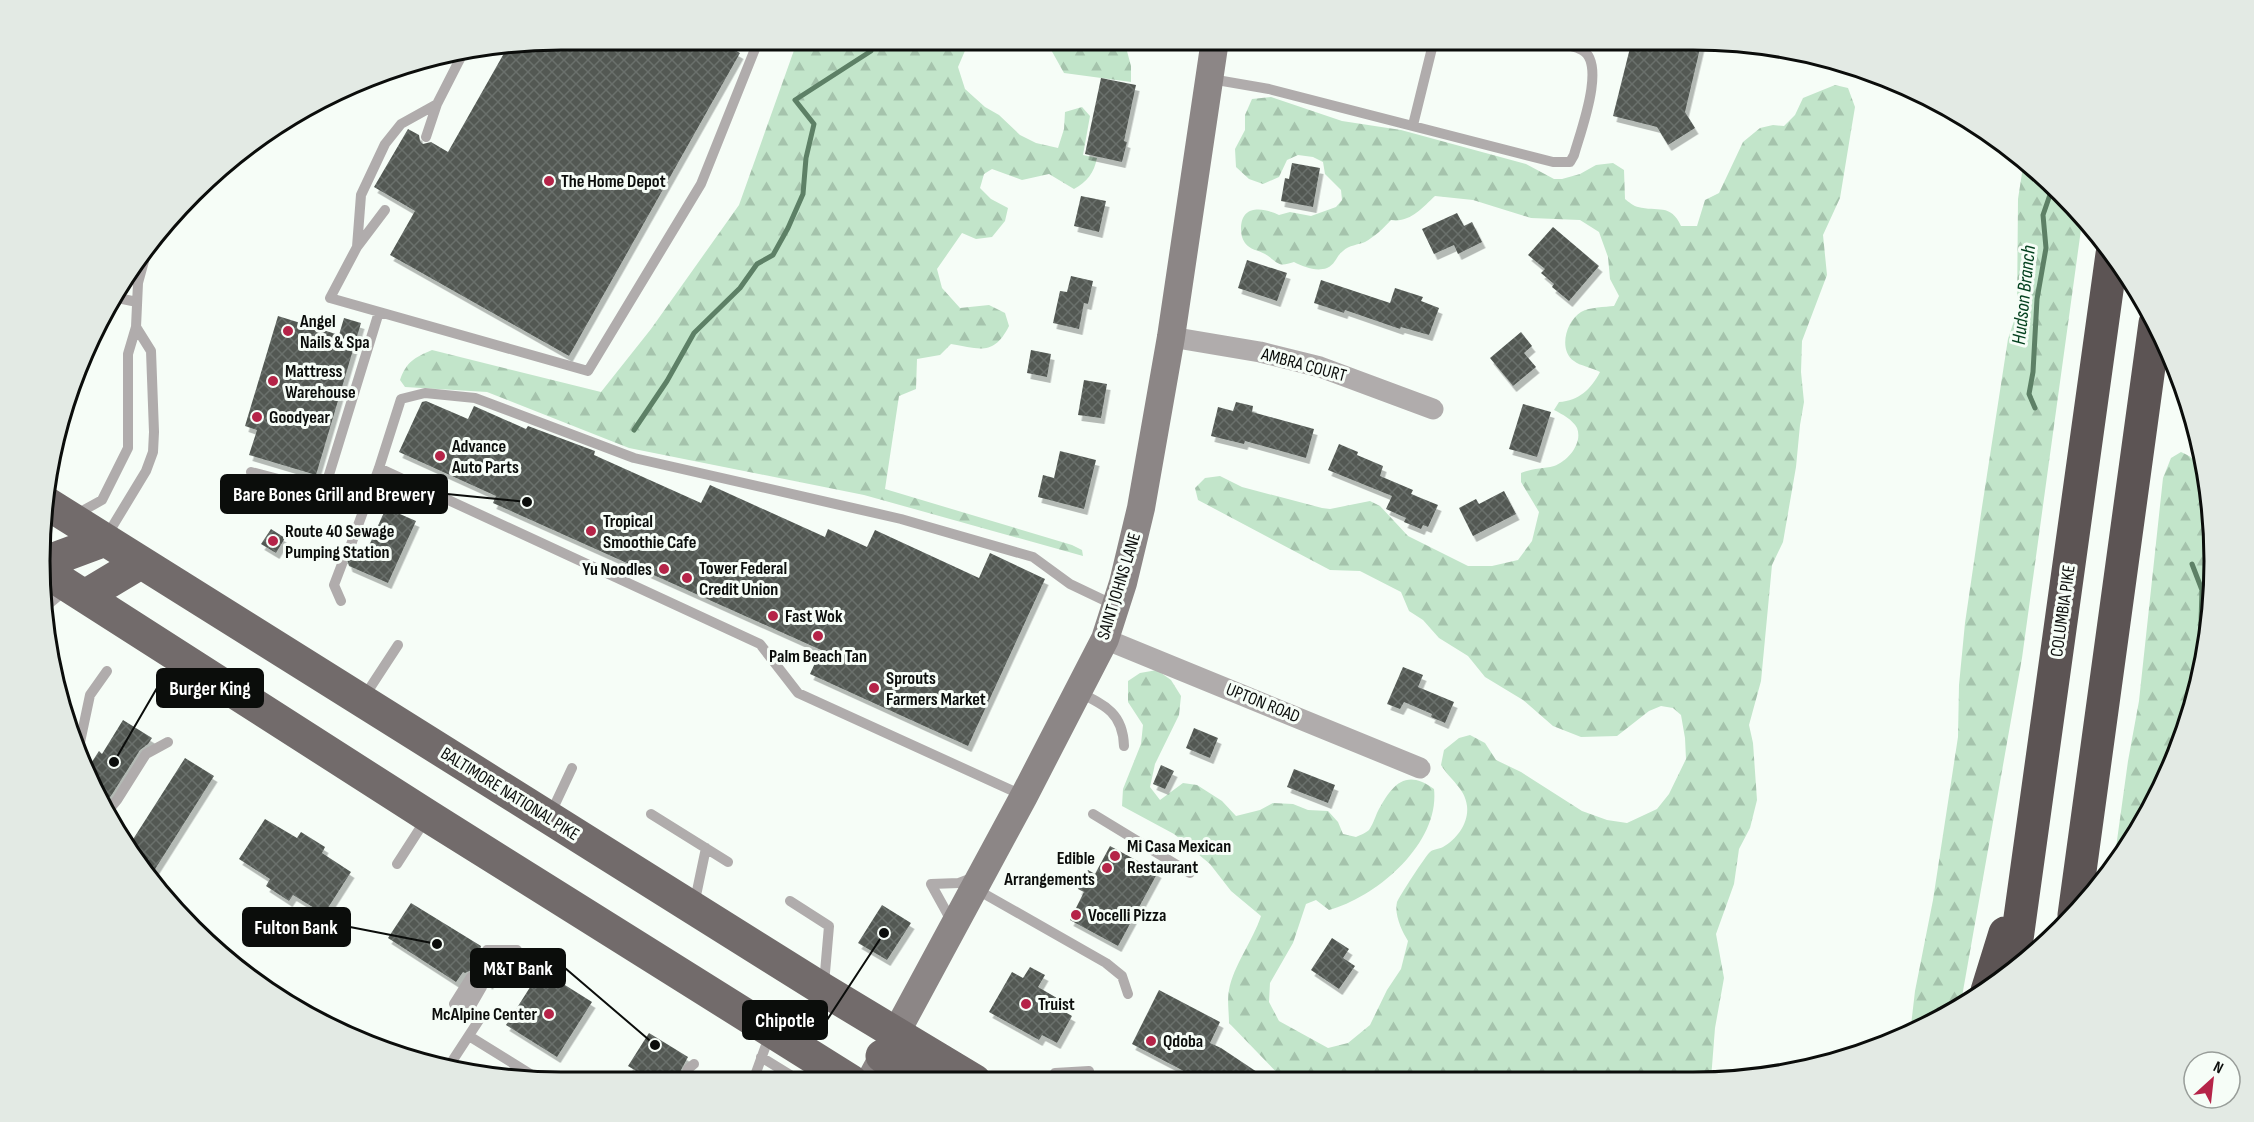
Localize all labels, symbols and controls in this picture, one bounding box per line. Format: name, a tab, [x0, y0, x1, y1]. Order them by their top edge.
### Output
place label: The Home Depot	[561, 171, 666, 192]
marker: The Home Depot	[542, 174, 556, 188]
water label: Hudson Branch	[2007, 244, 2041, 346]
place label: Angel Nails & Spa	[299, 311, 370, 353]
marker: Angel Nails & Spa	[281, 324, 295, 338]
street label: AMBRA COURT	[1258, 343, 1349, 386]
place label: Mattress Warehouse	[285, 361, 356, 403]
marker: Mattress Warehouse	[266, 374, 280, 388]
place label: Goodyear	[269, 407, 330, 428]
marker: Goodyear	[250, 410, 264, 424]
place label: Advance Auto Parts	[451, 436, 519, 478]
marker: Advance Auto Parts	[433, 449, 447, 463]
callout: Bare Bones Grill and Brewery	[221, 475, 447, 513]
text: Bare Bones Grill and Brewery	[233, 483, 436, 507]
place label: Tropical Smoothie Cafe	[603, 511, 696, 553]
place label: Route 40 Sewage Pumping Station	[285, 521, 394, 563]
marker: Tropical Smoothie Cafe	[584, 524, 598, 538]
street label: SAINT JOHNS LANE	[1093, 530, 1145, 642]
marker: Route 40 Sewage Pumping Station	[266, 534, 280, 548]
place label: Tower Federal Credit Union	[699, 558, 787, 600]
place label: Yu Noodles	[582, 559, 652, 580]
marker: Yu Noodles	[657, 562, 671, 576]
street label: COLUMBIA PIKE	[2046, 564, 2080, 658]
marker: Tower Federal Credit Union	[680, 571, 694, 585]
place label: Fast Wok	[785, 606, 843, 627]
marker: Fast Wok	[766, 609, 780, 623]
marker: Palm Beach Tan	[811, 629, 825, 643]
place label: Palm Beach Tan	[769, 646, 867, 667]
place label: Sprouts Farmers Market	[886, 668, 986, 710]
callout: Burger King	[157, 669, 263, 707]
text: Burger King	[169, 677, 251, 701]
street label: UPTON ROAD	[1223, 679, 1303, 727]
marker: Sprouts Farmers Market	[867, 681, 881, 695]
street label: BALTIMORE NATIONAL PIKE	[437, 743, 583, 845]
place label: Mi Casa Mexican Restaurant	[1127, 836, 1231, 878]
place label: Edible Arrangements	[1003, 848, 1095, 890]
marker: Mi Casa Mexican Restaurant	[1108, 849, 1122, 863]
marker: Edible Arrangements	[1100, 861, 1114, 875]
place label: Vocelli Pizza	[1088, 905, 1166, 926]
callout: Fulton Bank	[243, 908, 350, 946]
marker: Vocelli Pizza	[1069, 908, 1083, 922]
text: Fulton Bank	[254, 916, 338, 940]
callout: M&T Bank	[471, 949, 565, 987]
text: M&T Bank	[483, 957, 553, 981]
place label: Truist	[1038, 994, 1075, 1015]
marker: Truist	[1019, 997, 1033, 1011]
callout: Chipotle	[743, 1001, 827, 1039]
place label: McAlpine Center	[432, 1004, 537, 1025]
marker: McAlpine Center	[542, 1007, 556, 1021]
text: Chipotle	[755, 1009, 815, 1033]
place label: Qdoba	[1163, 1031, 1203, 1052]
marker: Qdoba	[1144, 1034, 1158, 1048]
north arrow	[2182, 1050, 2242, 1110]
text: N	[2210, 1058, 2226, 1078]

